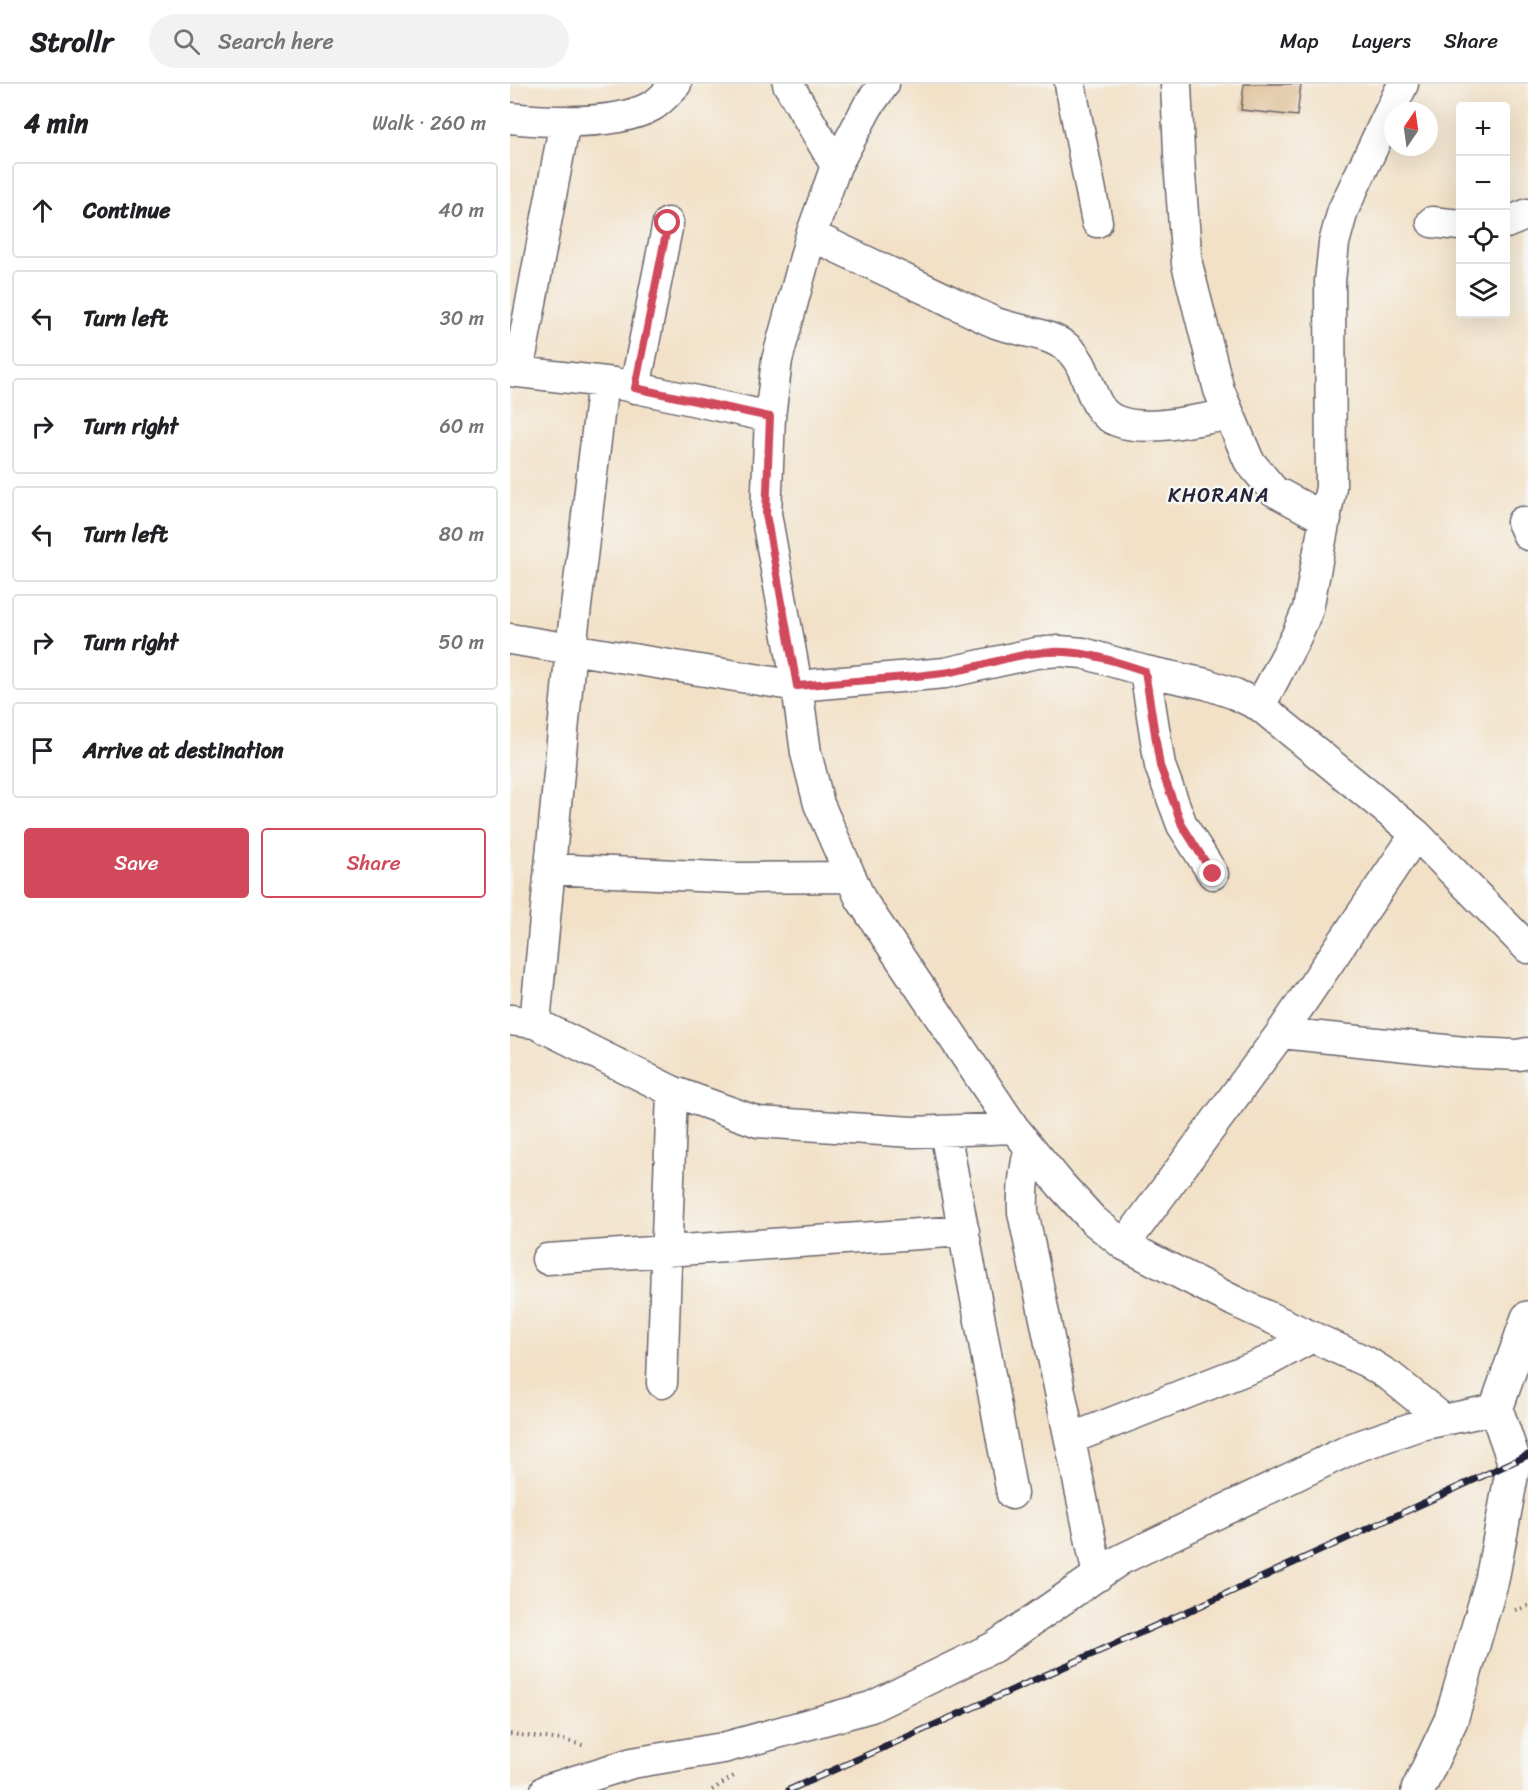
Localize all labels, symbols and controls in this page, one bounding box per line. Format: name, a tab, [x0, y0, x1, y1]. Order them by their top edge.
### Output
search box	[149, 14, 569, 68]
text: Strollr	[30, 17, 113, 66]
text: Search here	[218, 22, 334, 61]
text: Map	[1280, 22, 1319, 60]
text: Layers	[1352, 22, 1411, 60]
text: Share	[1444, 22, 1498, 60]
icon: search	[170, 25, 203, 58]
text: 4 min	[24, 100, 88, 146]
north arrow	[1384, 102, 1438, 156]
map controls	[1456, 102, 1510, 318]
button: +	[1456, 102, 1510, 156]
text: Walk · 260 m	[372, 106, 486, 141]
button: −	[1456, 156, 1510, 210]
text: Continue	[83, 191, 171, 230]
text: 40 m	[438, 193, 484, 228]
icon: ahead	[26, 194, 59, 227]
route start	[654, 209, 680, 235]
button: locate	[1456, 210, 1510, 264]
button: layers	[1456, 264, 1510, 318]
text: Turn left	[83, 299, 168, 338]
text: 30 m	[440, 301, 484, 336]
icon: left	[26, 302, 59, 335]
text: Turn right	[83, 407, 178, 446]
text: 60 m	[439, 409, 484, 444]
icon: right	[26, 410, 59, 443]
district label: KHORANA	[1168, 478, 1270, 513]
text: Turn left	[83, 515, 168, 554]
text: 80 m	[439, 517, 484, 552]
icon: left	[26, 518, 59, 551]
text: Turn right	[83, 623, 178, 662]
text: 50 m	[439, 625, 484, 660]
icon: right	[26, 626, 59, 659]
text: Arrive at destination	[83, 731, 284, 770]
icon: arrive	[26, 734, 59, 767]
button: Save	[24, 828, 249, 898]
button: Share	[261, 828, 486, 898]
route end	[1199, 860, 1225, 886]

